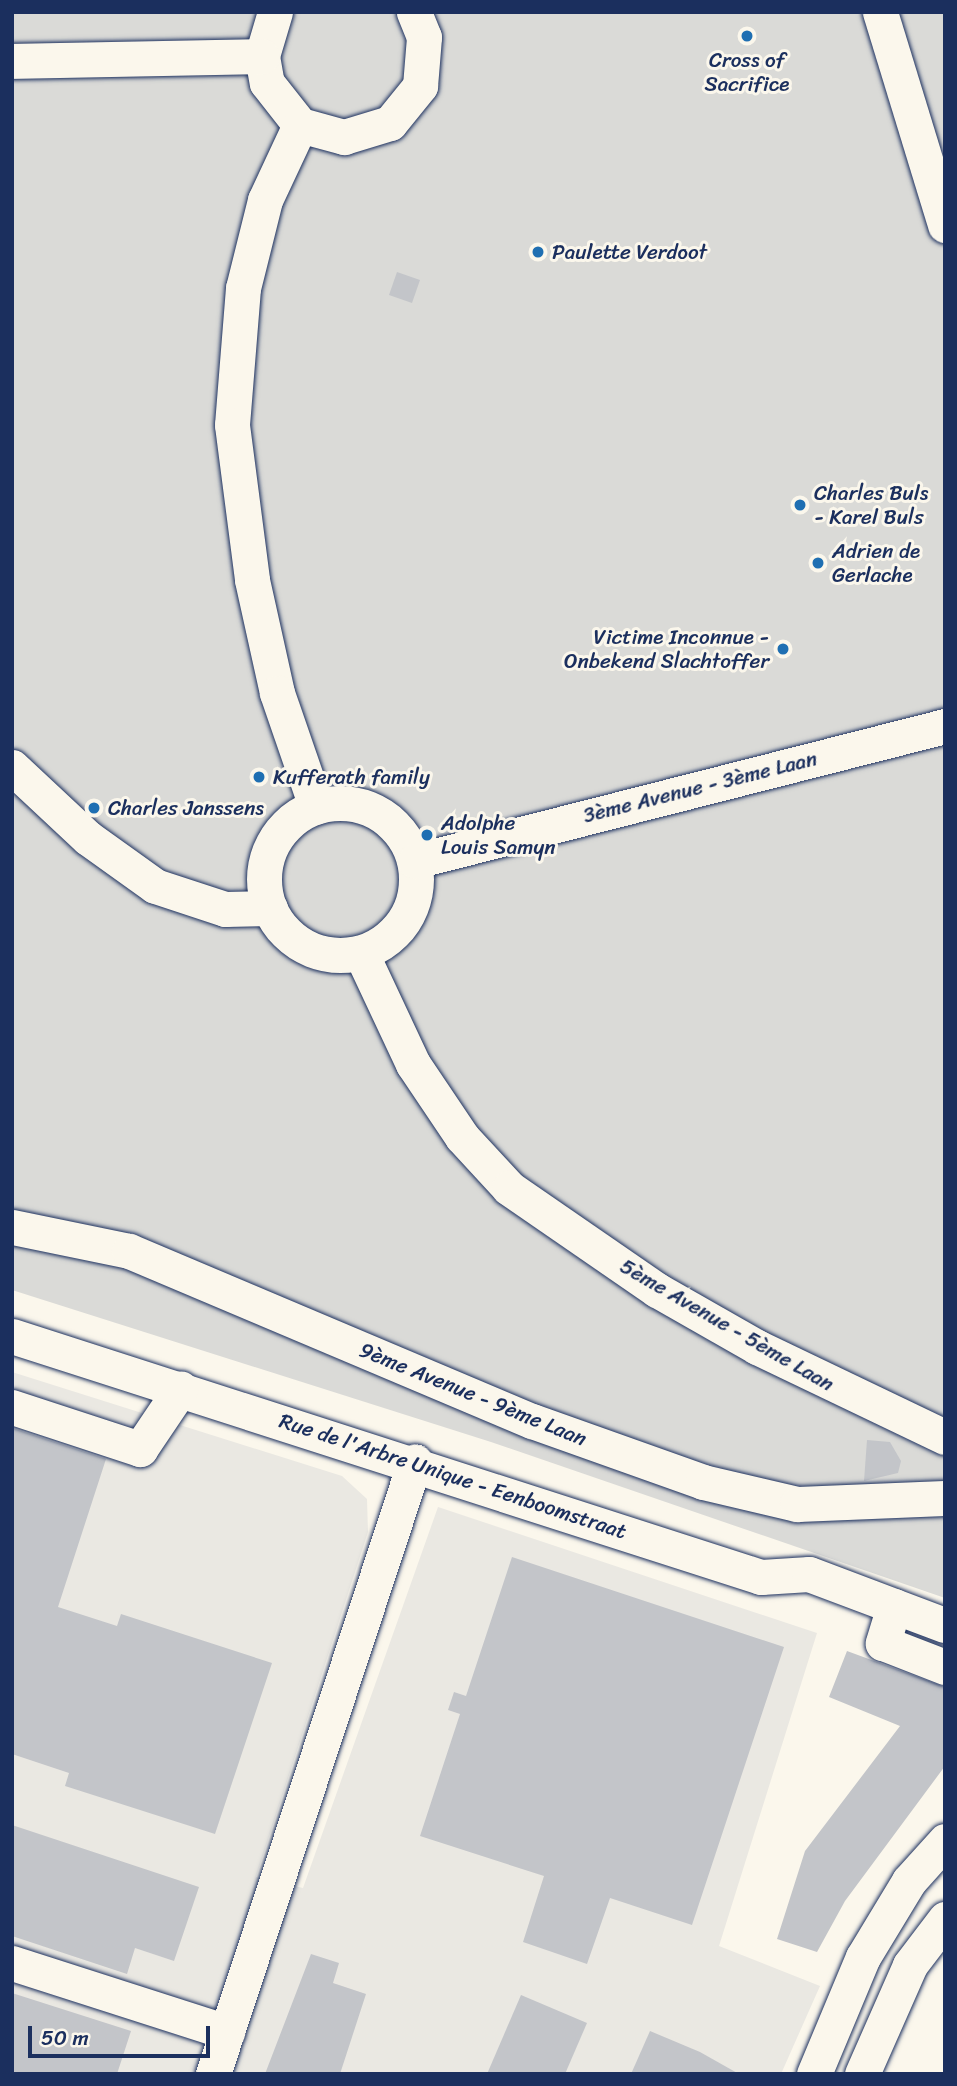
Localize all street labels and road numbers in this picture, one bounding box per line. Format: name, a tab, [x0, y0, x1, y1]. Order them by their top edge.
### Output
street label: 3ème Avenue - 3ème Laan	[581, 746, 819, 828]
street label: 5ème Avenue - 5ème Laan	[616, 1254, 838, 1396]
street label: 9ème Avenue - 9ème Laan	[356, 1337, 590, 1451]
street label: Rue de l'Arbre Unique - Eenboomstraat	[276, 1408, 630, 1544]

